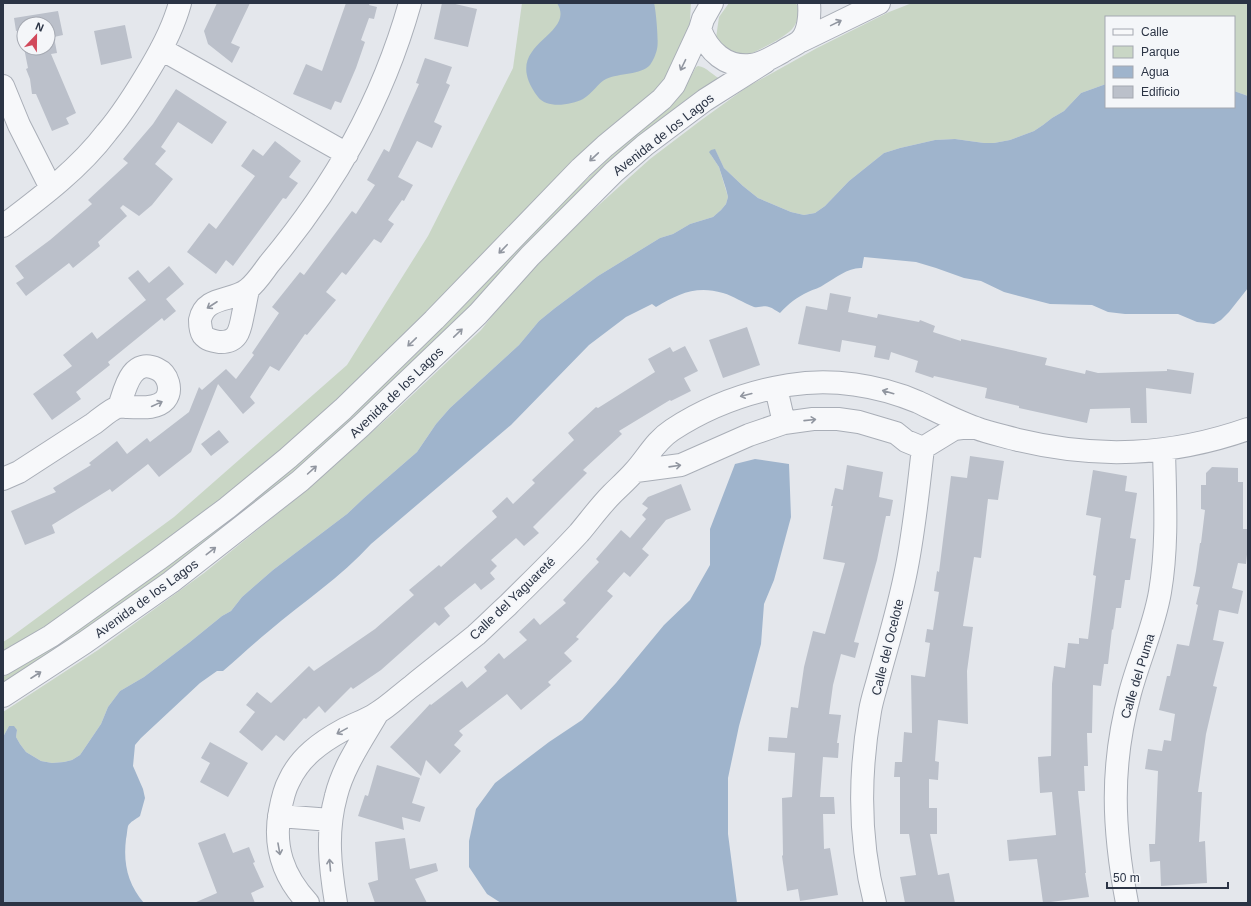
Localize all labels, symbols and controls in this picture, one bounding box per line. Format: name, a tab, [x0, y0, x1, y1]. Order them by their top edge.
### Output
north arrow	[16, 16, 56, 56]
legend	[1105, 16, 1235, 108]
one-way arrow	[830, 19, 842, 26]
text: N	[34, 20, 46, 34]
text: Calle	[1141, 25, 1169, 39]
text: Parque	[1141, 45, 1180, 59]
one-way arrow	[679, 58, 686, 70]
text: Agua	[1141, 65, 1169, 79]
text: Edificio	[1141, 85, 1180, 99]
street label: Avenida de los Lagos	[610, 90, 717, 178]
one-way arrow	[589, 152, 599, 161]
one-way arrow	[498, 244, 507, 254]
one-way arrow	[206, 301, 218, 309]
one-way arrow	[453, 328, 463, 338]
one-way arrow	[407, 337, 417, 347]
street label: Avenida de los Lagos	[347, 344, 447, 441]
one-way arrow	[882, 388, 895, 395]
one-way arrow	[740, 392, 753, 400]
one-way arrow	[151, 400, 163, 407]
one-way arrow	[803, 416, 816, 423]
one-way arrow	[668, 462, 681, 470]
one-way arrow	[307, 466, 317, 475]
one-way arrow	[205, 547, 216, 556]
street label: Calle del Yaguareté	[466, 554, 558, 643]
street label: Avenida de los Lagos	[92, 556, 201, 641]
street label: Calle del Ocelote	[868, 597, 907, 697]
street label: Calle del Puma	[1117, 631, 1158, 720]
one-way arrow	[30, 670, 41, 679]
one-way arrow	[336, 728, 348, 735]
one-way arrow	[275, 842, 283, 855]
one-way arrow	[327, 858, 334, 871]
scale bar	[1107, 864, 1228, 890]
text: 50 m	[1113, 871, 1140, 885]

